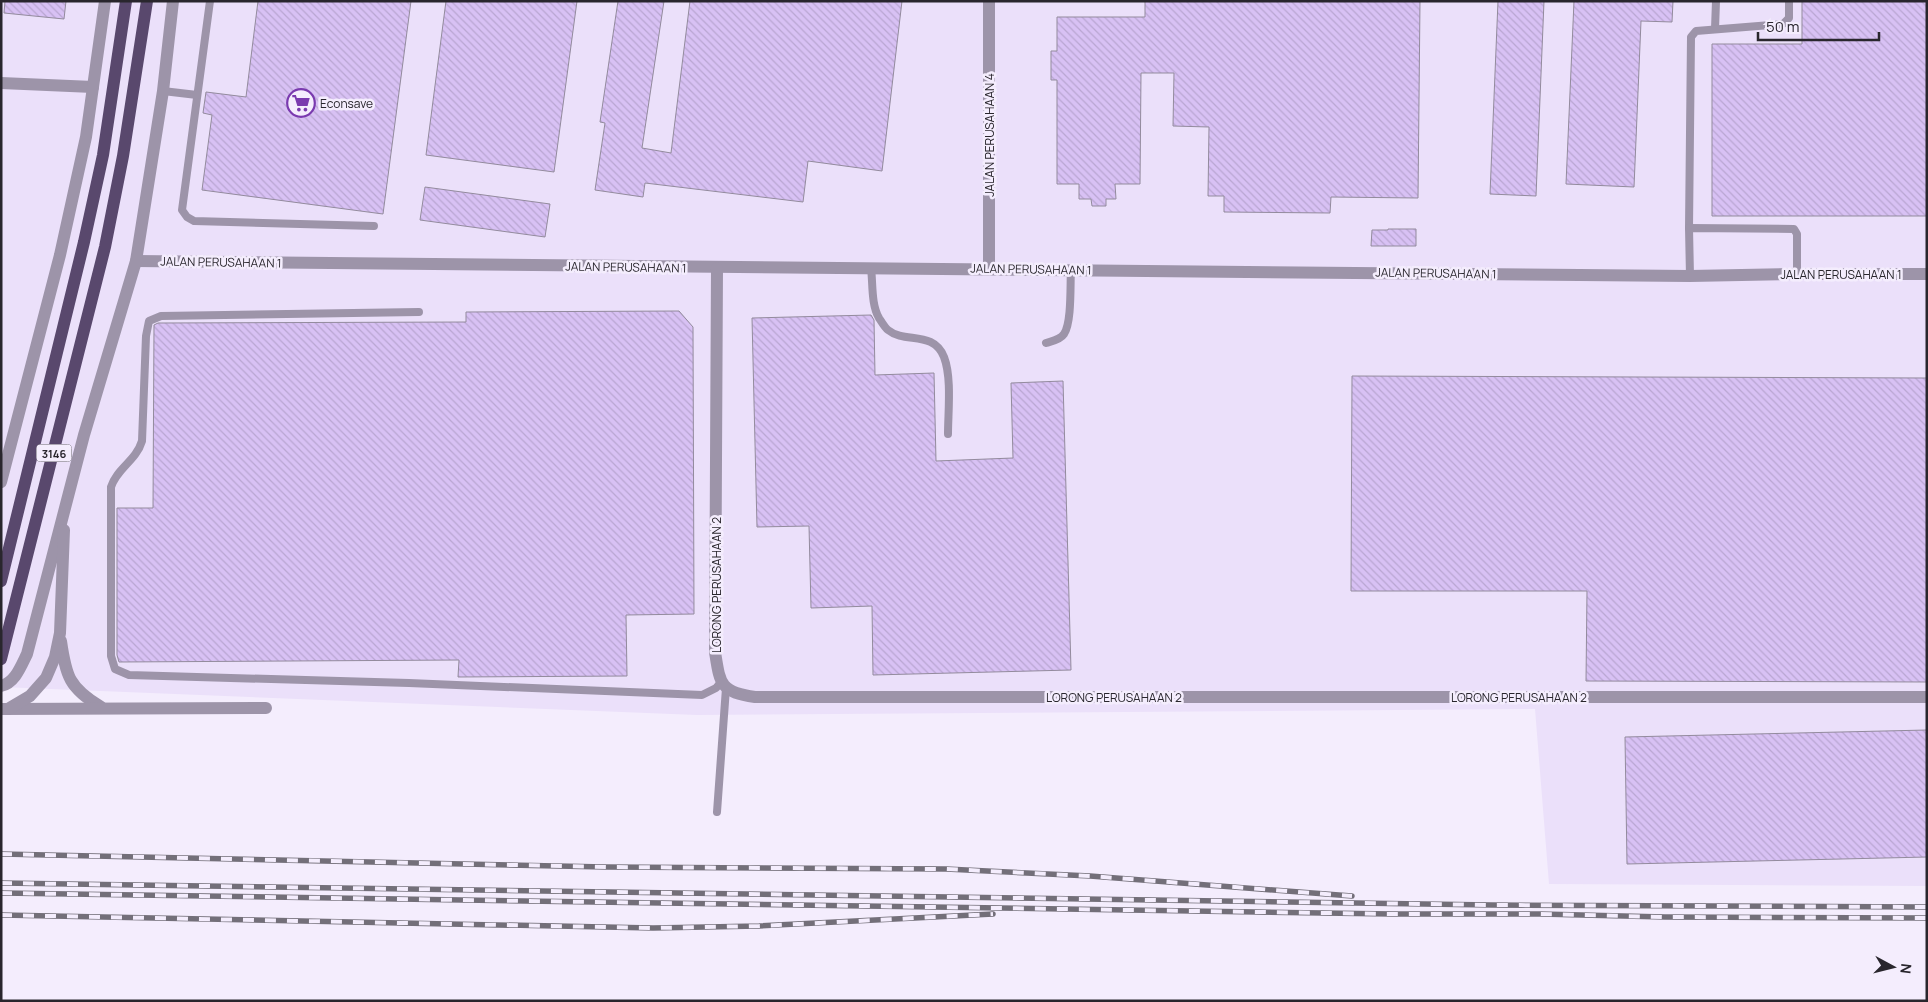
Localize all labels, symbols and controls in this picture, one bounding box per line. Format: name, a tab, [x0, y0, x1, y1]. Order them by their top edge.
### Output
scale bar	[1758, 10, 1879, 42]
text: 50 m	[1766, 16, 1800, 37]
street label: JALAN PERUSAHAAN 4	[981, 73, 998, 197]
supermarket icon: Econsave	[286, 88, 316, 118]
place label: Econsave	[320, 95, 373, 112]
street label: JALAN PERUSAHAAN 1	[160, 252, 282, 272]
street label: JALAN PERUSAHAAN 1	[565, 257, 687, 277]
street label: JALAN PERUSAHAAN 1	[970, 259, 1092, 279]
street label: JALAN PERUSAHAAN 1	[1375, 263, 1497, 283]
street label: JALAN PERUSAHAAN 1	[1780, 266, 1902, 283]
road number: 3146	[36, 444, 72, 462]
street label: LORONG PERUSAHAAN 2	[708, 517, 725, 653]
street label: LORONG PERUSAHAAN 2	[1046, 689, 1182, 706]
street label: LORONG PERUSAHAAN 2	[1451, 689, 1587, 706]
north arrow	[1868, 942, 1918, 992]
text: N	[1896, 962, 1916, 975]

